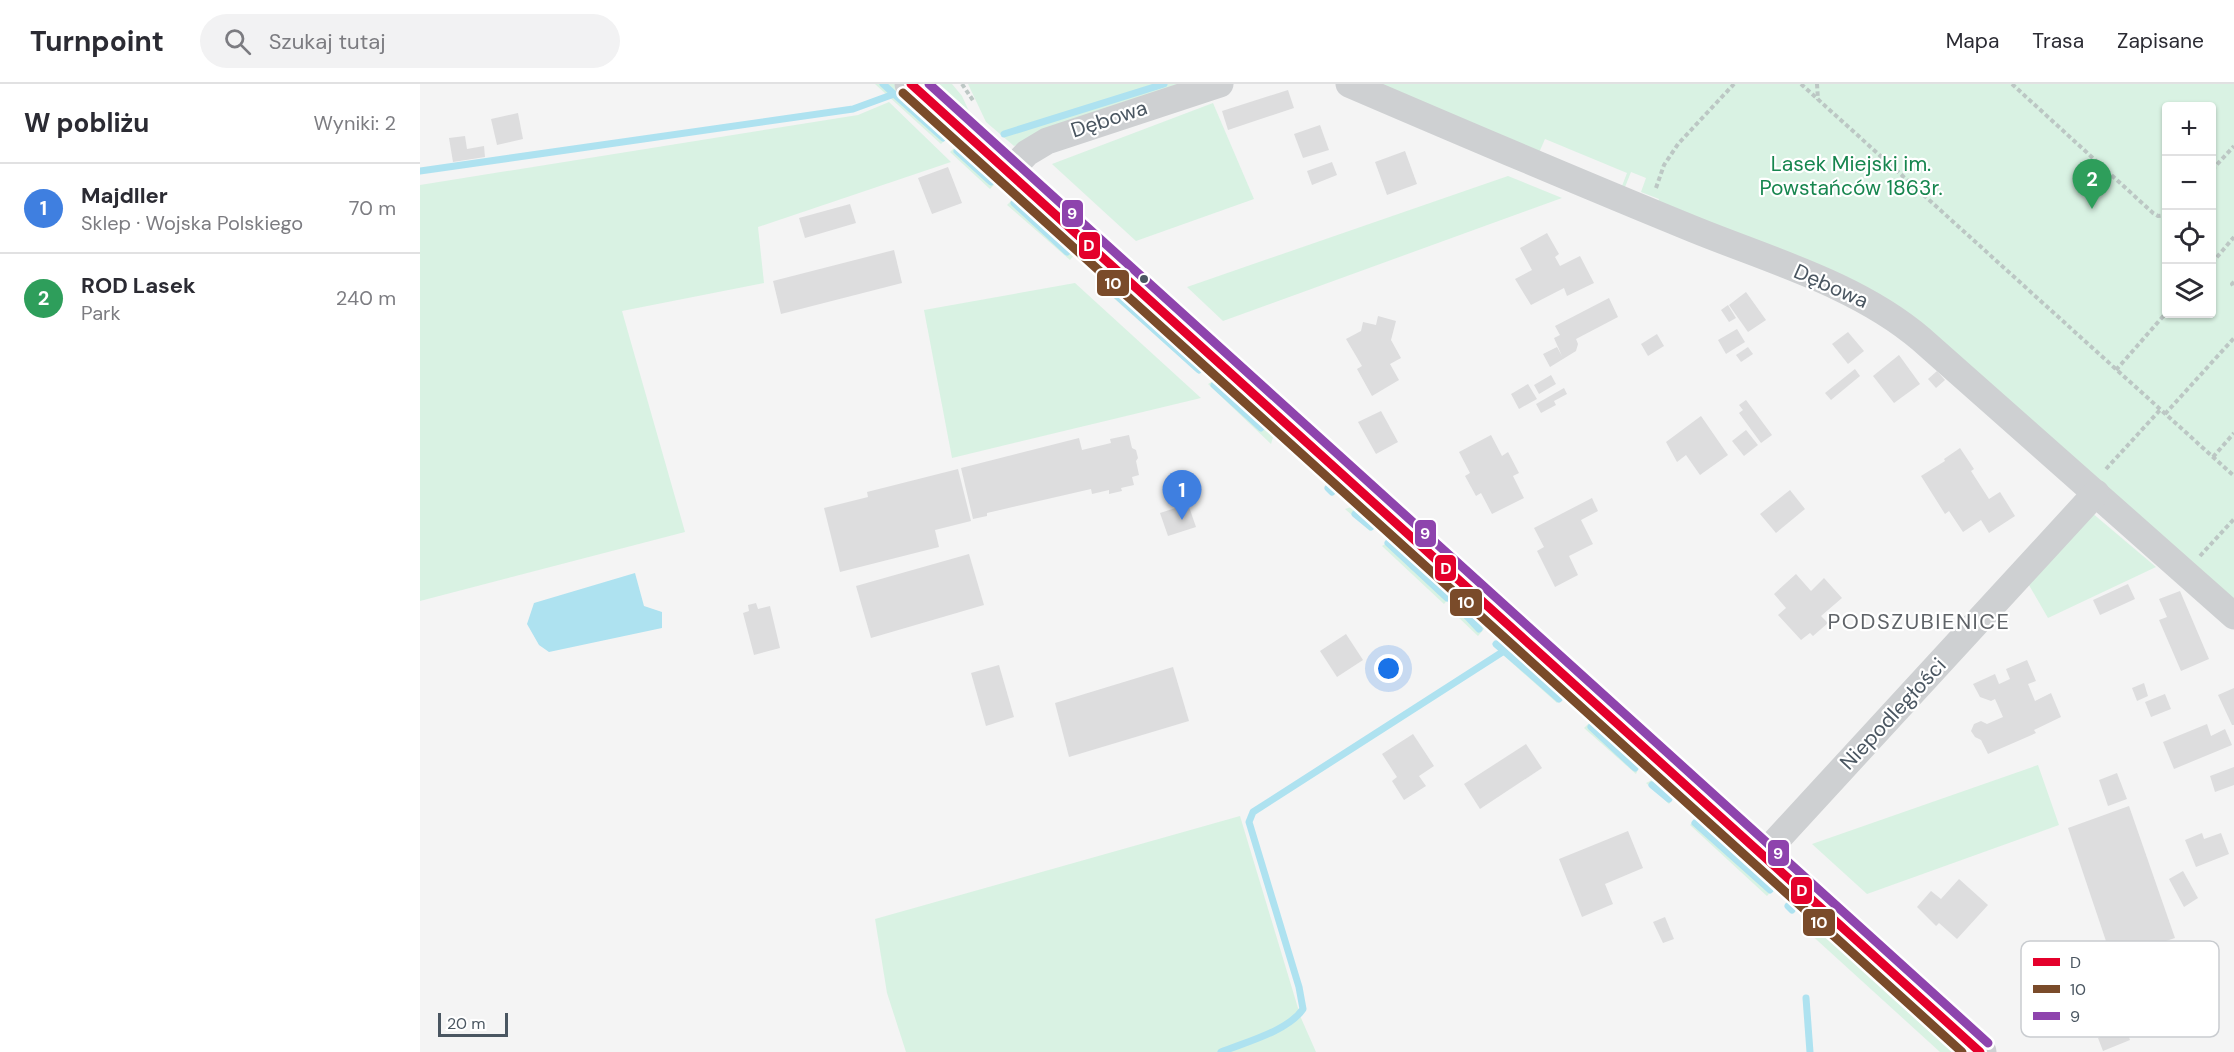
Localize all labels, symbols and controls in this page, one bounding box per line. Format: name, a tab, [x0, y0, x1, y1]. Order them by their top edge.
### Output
search box	[200, 14, 620, 68]
text: Turnpoint	[30, 23, 164, 60]
icon: search	[221, 25, 254, 58]
text: Szukaj tutaj	[269, 27, 386, 56]
text: Mapa	[1946, 27, 1999, 55]
text: Trasa	[2032, 27, 2084, 55]
text: Zapisane	[2117, 27, 2204, 55]
street label: Dębowa	[1067, 94, 1151, 144]
map controls	[2162, 102, 2216, 318]
button: +	[2162, 102, 2216, 156]
text: W pobliżu	[24, 106, 149, 140]
text: Wyniki: 2	[313, 110, 396, 136]
park label: Lasek Miejski im. Powstańców 1863r.	[1759, 150, 1943, 202]
button: −	[2162, 156, 2216, 210]
pin: 2	[2072, 160, 2112, 209]
text: Majdller	[81, 181, 168, 210]
text: 1	[40, 195, 47, 221]
text: 70 m	[349, 195, 396, 221]
line badge: 9	[1061, 199, 1084, 228]
text: 9	[1067, 203, 1077, 224]
text: Sklep · Wojska Polskiego	[81, 210, 303, 236]
button: locate	[2162, 210, 2216, 264]
line badge: D	[1078, 231, 1101, 260]
text: D	[1083, 235, 1095, 256]
street label: Dębowa	[1789, 257, 1873, 315]
button: layers	[2162, 264, 2216, 318]
line badge: 10	[1096, 269, 1130, 297]
text: ROD Lasek	[81, 271, 196, 300]
text: 10	[1104, 273, 1122, 294]
unlabelled marker	[1138, 273, 1150, 285]
text: 2	[38, 285, 49, 311]
text: 240 m	[336, 285, 396, 311]
text: Park	[81, 300, 121, 326]
pin: 1	[1162, 470, 1202, 520]
line badge: 9	[1414, 519, 1437, 548]
text: 9	[1420, 523, 1430, 544]
line badge: D	[1434, 554, 1457, 582]
text: D	[1440, 558, 1452, 579]
line badge: 10	[1449, 588, 1483, 617]
text: 10	[1457, 592, 1475, 613]
district label: PODSZUBIENICE	[1828, 607, 2010, 636]
street label: Niepodległości	[1834, 652, 1952, 776]
your location	[1374, 654, 1403, 683]
line badge: 9	[1767, 839, 1790, 867]
text: 9	[1773, 843, 1783, 864]
line badge: D	[1790, 876, 1813, 905]
text: D	[1796, 880, 1808, 901]
line badge: 10	[1802, 908, 1836, 937]
text: 10	[1810, 912, 1828, 933]
legend	[2021, 941, 2219, 1037]
text: D	[2070, 952, 2081, 973]
text: 10	[2070, 979, 2086, 1000]
text: 9	[2070, 1006, 2080, 1027]
scale bar	[438, 1010, 508, 1038]
text: 20 m	[447, 1013, 486, 1034]

